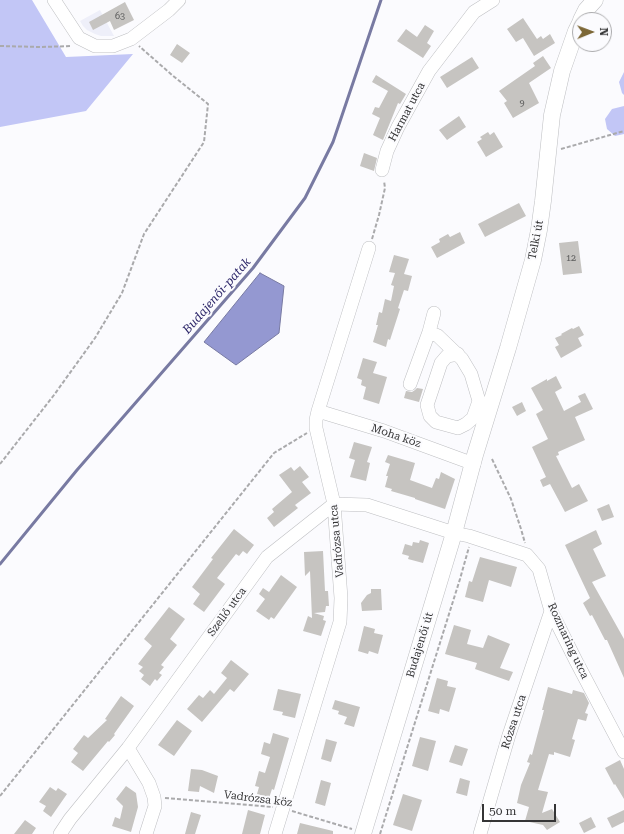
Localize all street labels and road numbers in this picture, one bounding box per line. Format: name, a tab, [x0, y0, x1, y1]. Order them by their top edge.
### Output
street label: Harmat utca	[386, 80, 428, 144]
street label: Telki út	[526, 219, 546, 261]
street label: Moha köz	[369, 421, 423, 451]
street label: Vadrózsa utca	[327, 504, 347, 578]
street label: Szellő utca	[205, 585, 249, 639]
street label: Rozmaring utca	[545, 601, 591, 681]
street label: Budajenői út	[404, 611, 436, 679]
street label: Rózsa utca	[499, 693, 529, 751]
street label: Vadrózsa köz	[223, 788, 293, 810]

